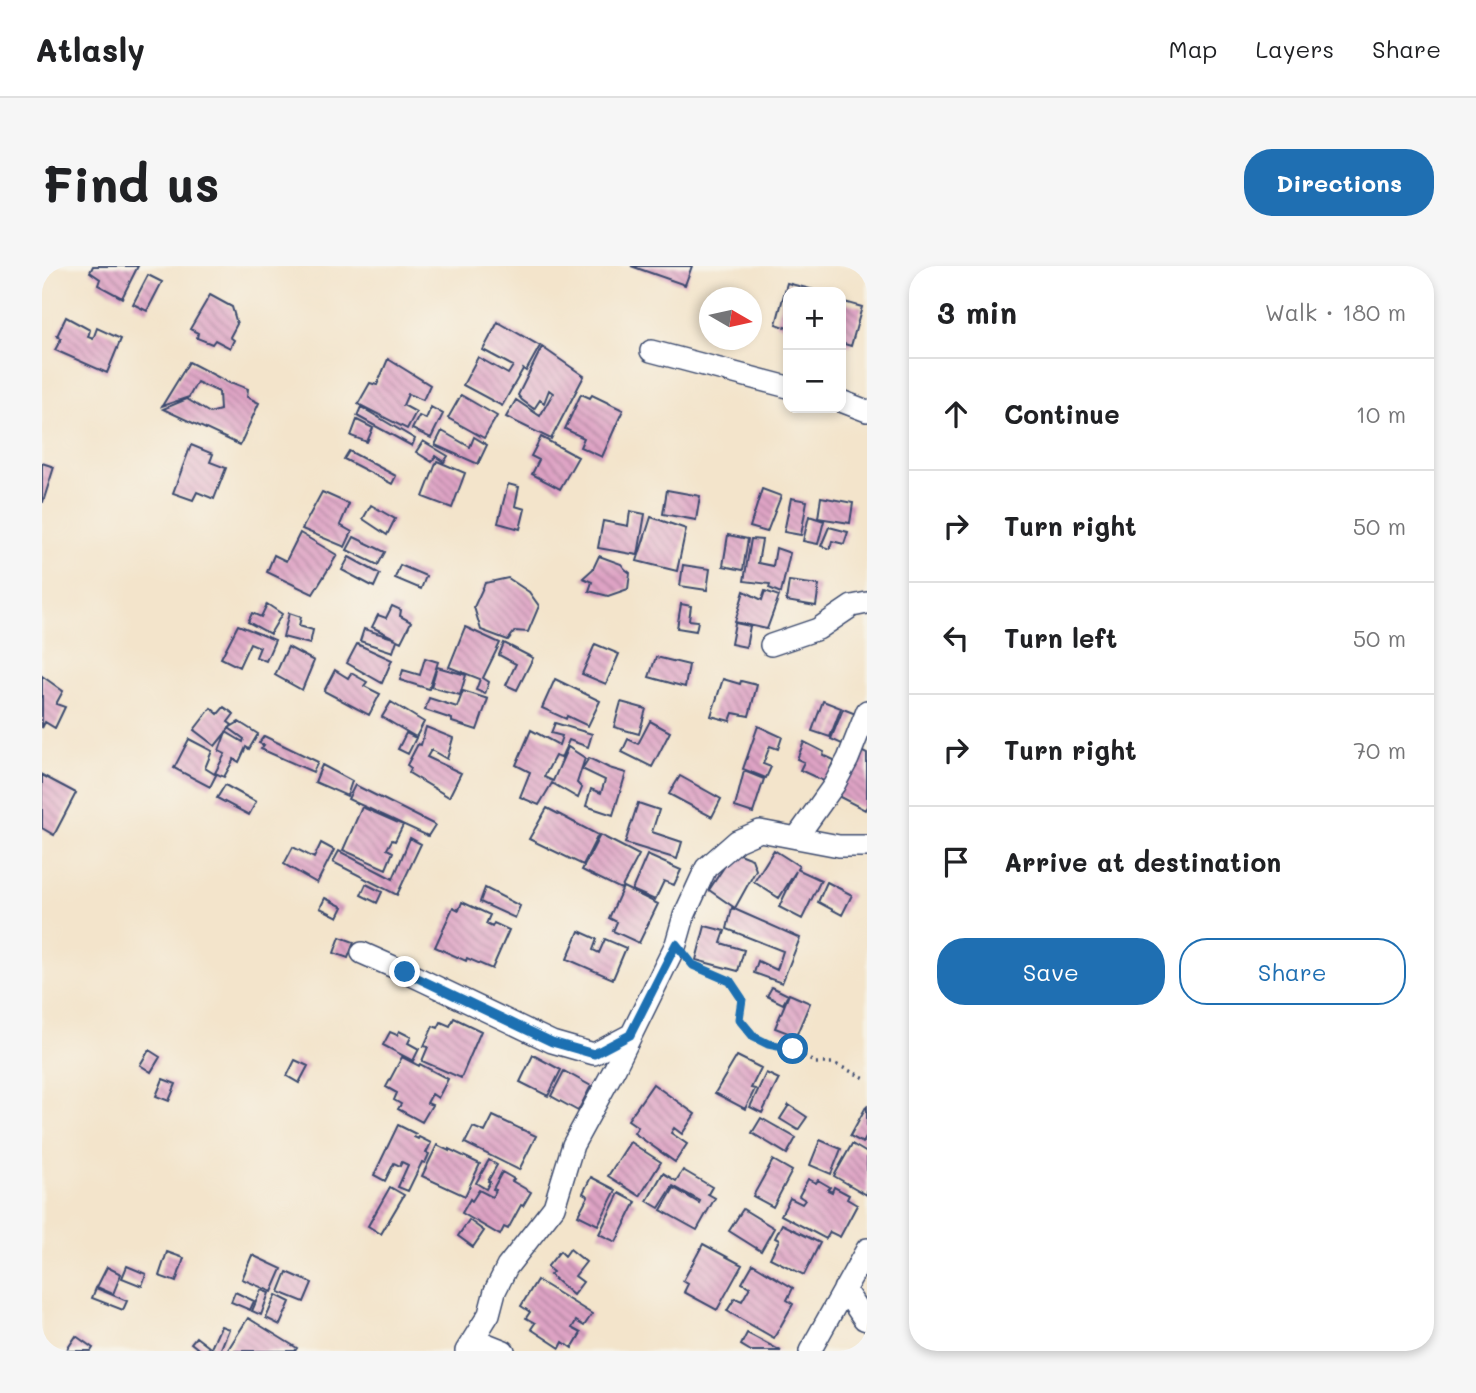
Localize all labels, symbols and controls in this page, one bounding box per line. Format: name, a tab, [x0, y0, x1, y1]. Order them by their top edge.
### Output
text: Atlasly	[35, 27, 145, 70]
text: Map	[1169, 33, 1217, 64]
text: Layers	[1255, 33, 1334, 64]
text: Share	[1372, 33, 1441, 64]
button: Directions	[1244, 149, 1434, 216]
text: Find us	[42, 151, 220, 214]
north arrow	[699, 287, 762, 350]
map controls	[783, 287, 846, 413]
button: +	[783, 287, 846, 350]
text: 3 min	[937, 292, 1017, 332]
text: Walk · 180 m	[1265, 297, 1406, 327]
button: −	[783, 350, 846, 413]
icon: ahead	[937, 395, 975, 433]
text: Continue	[1004, 397, 1120, 431]
text: 10 m	[1356, 399, 1406, 429]
icon: right	[937, 507, 975, 545]
text: Turn right	[1004, 509, 1137, 543]
text: 50 m	[1353, 511, 1406, 541]
icon: left	[937, 619, 975, 657]
text: Turn left	[1004, 621, 1117, 655]
text: 50 m	[1353, 623, 1406, 653]
icon: right	[937, 731, 975, 769]
text: Turn right	[1004, 733, 1137, 767]
text: 70 m	[1353, 735, 1406, 765]
icon: arrive	[937, 843, 975, 881]
text: Arrive at destination	[1004, 845, 1281, 879]
button: Save	[937, 938, 1165, 1005]
button: Share	[1179, 938, 1406, 1005]
route end	[389, 956, 420, 987]
route start	[777, 1033, 808, 1064]

